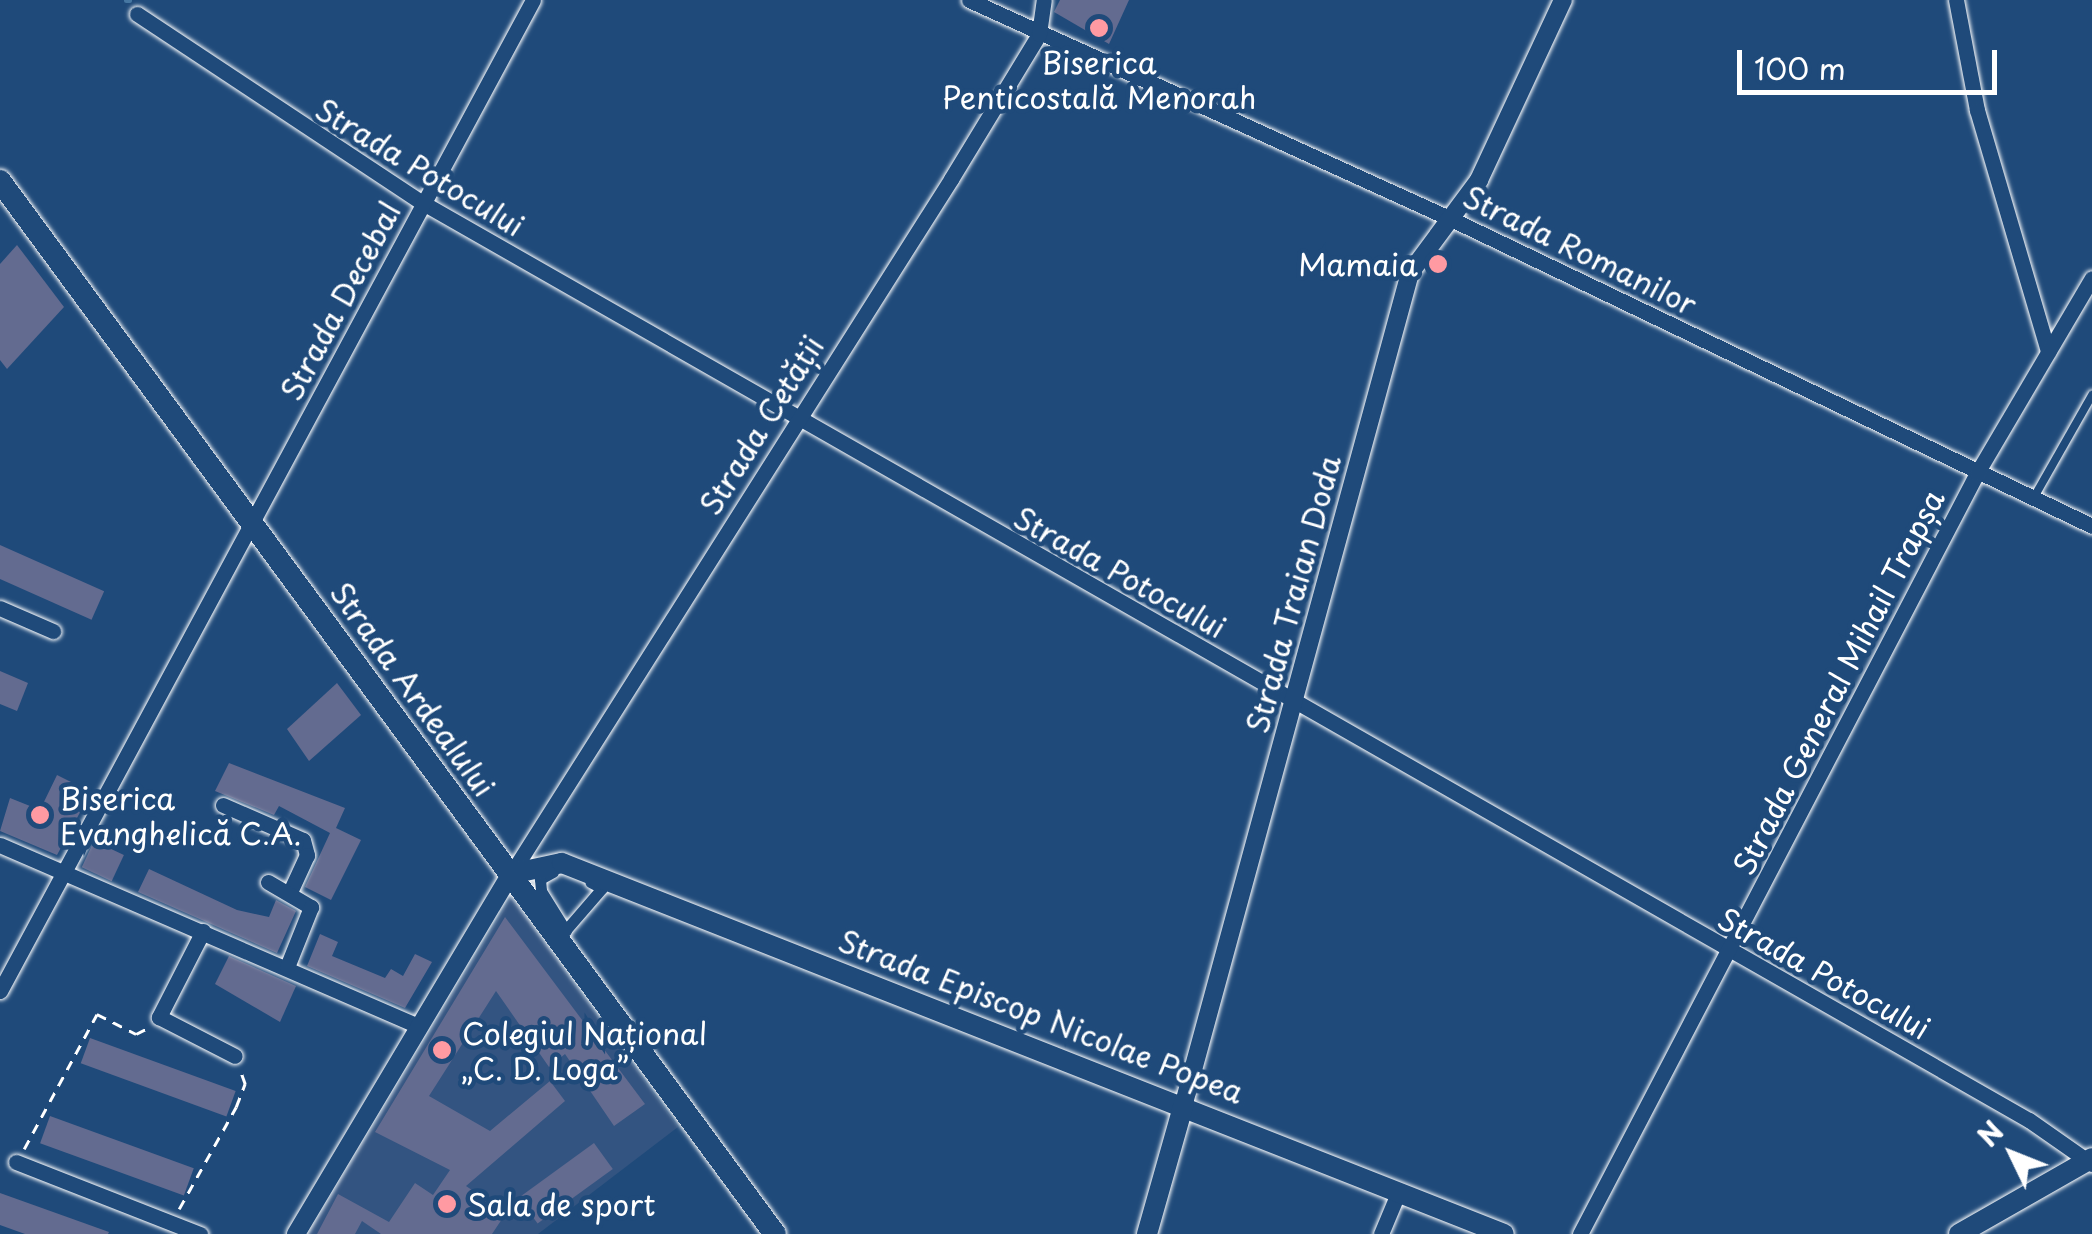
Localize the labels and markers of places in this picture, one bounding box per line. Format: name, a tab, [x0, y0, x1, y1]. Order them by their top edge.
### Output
marker: Biserica Penticostală Menorah	[1088, 17, 1110, 39]
place label: Biserica Penticostală Menorah	[941, 44, 1257, 114]
place label: Mamaia	[1298, 246, 1418, 282]
marker: Mamaia	[1427, 253, 1449, 275]
place label: Biserica Evanghelică C.A.	[60, 780, 304, 850]
marker: Biserica Evanghelică C.A.	[29, 804, 51, 826]
place label: Colegiul Național „C. D. Loga”	[462, 1015, 706, 1086]
marker: Colegiul Național „C. D. Loga”	[431, 1039, 453, 1061]
place label: Sala de sport	[467, 1186, 659, 1222]
marker: Sala de sport	[436, 1193, 458, 1215]

